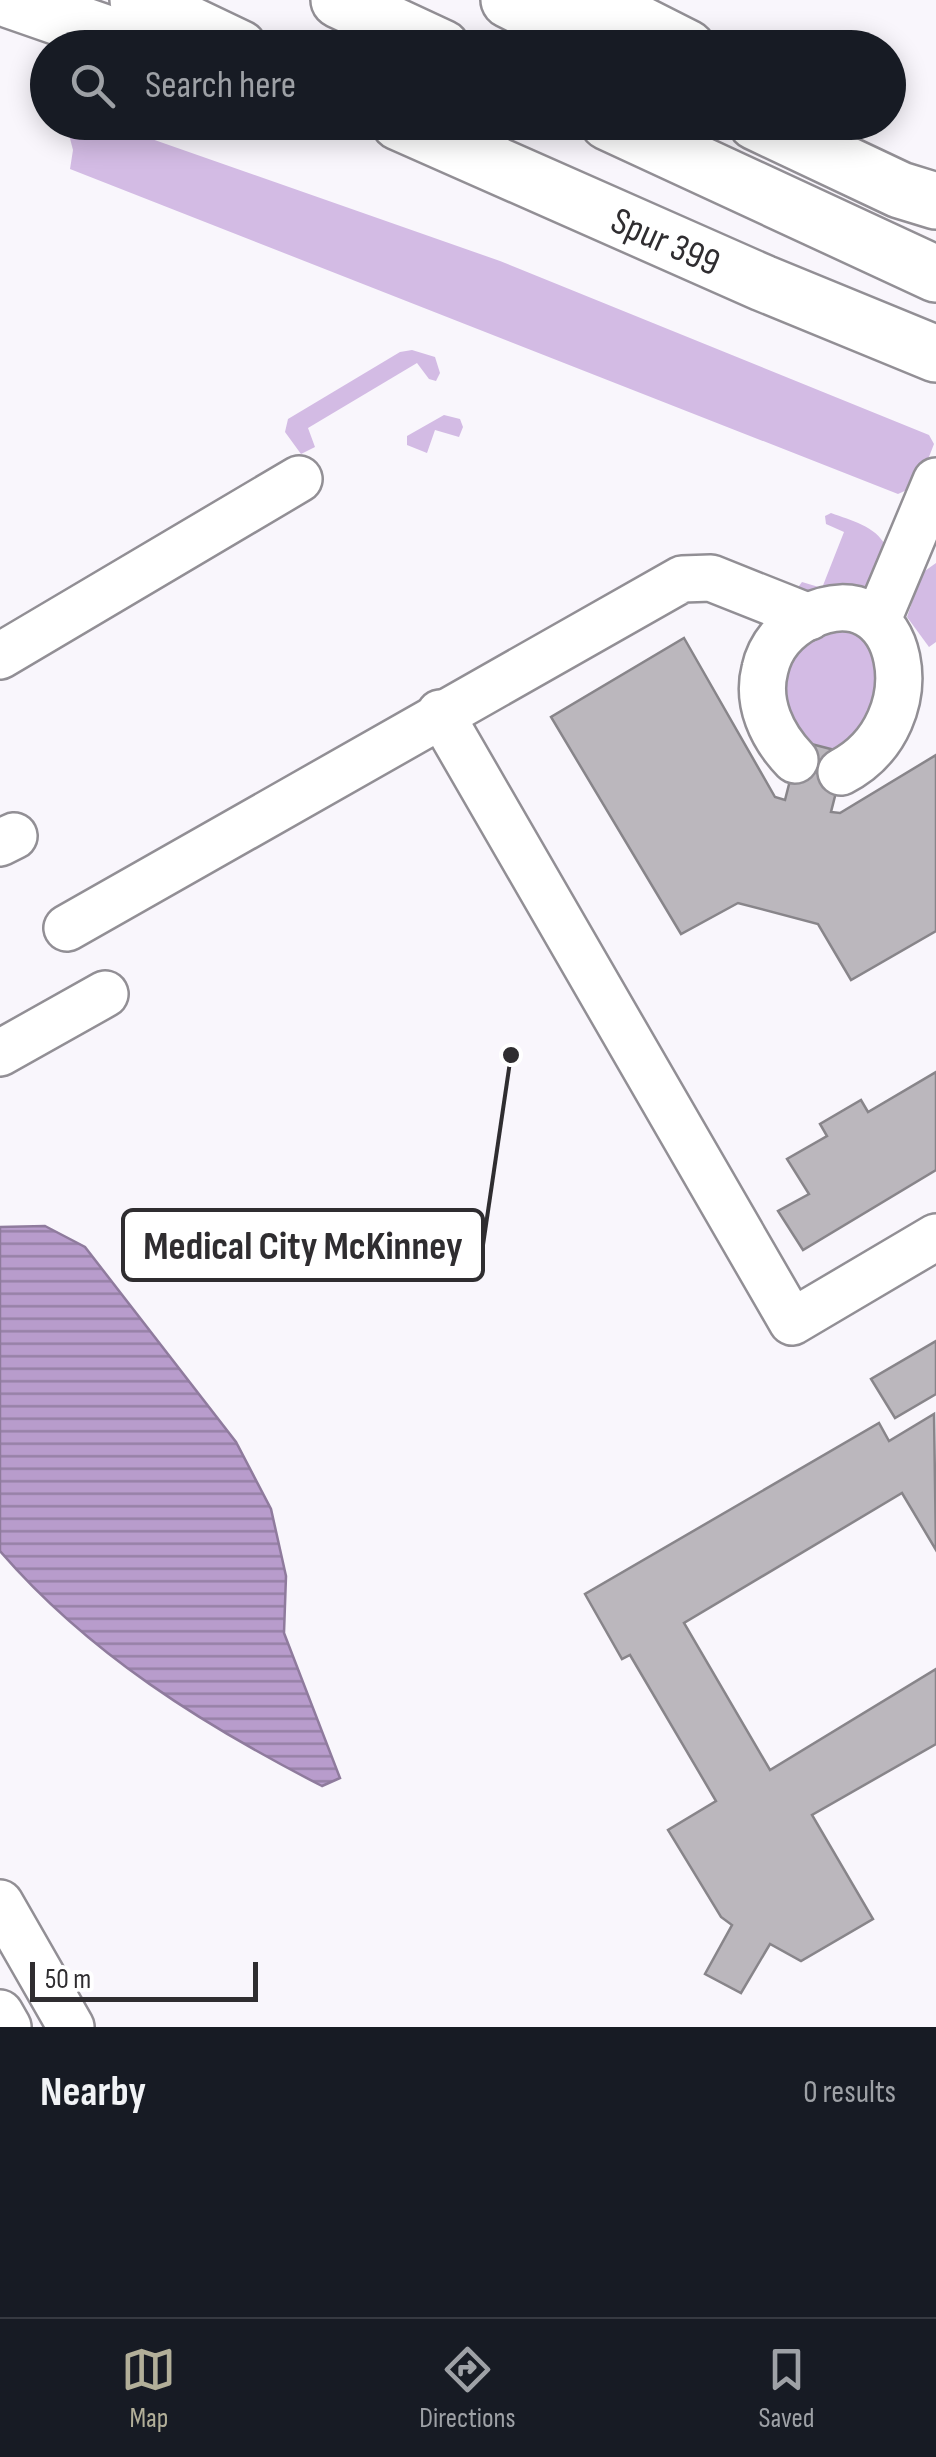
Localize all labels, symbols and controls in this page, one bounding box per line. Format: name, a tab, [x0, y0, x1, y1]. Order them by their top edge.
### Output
search box	[30, 30, 906, 140]
icon: search	[65, 58, 120, 113]
text: Search here	[145, 63, 296, 108]
street label: Spur 399	[604, 199, 727, 286]
callout: Medical City McKinney	[123, 1210, 483, 1280]
text: Medical City McKinney	[143, 1223, 463, 1271]
scale bar	[30, 1957, 258, 2002]
text: 50 m	[45, 1963, 91, 1996]
text: Nearby	[40, 2067, 146, 2118]
text: 0 results	[803, 2073, 896, 2112]
tab: Map	[121, 2342, 176, 2435]
tab: Directions	[419, 2342, 516, 2435]
tab: Saved	[758, 2342, 815, 2435]

